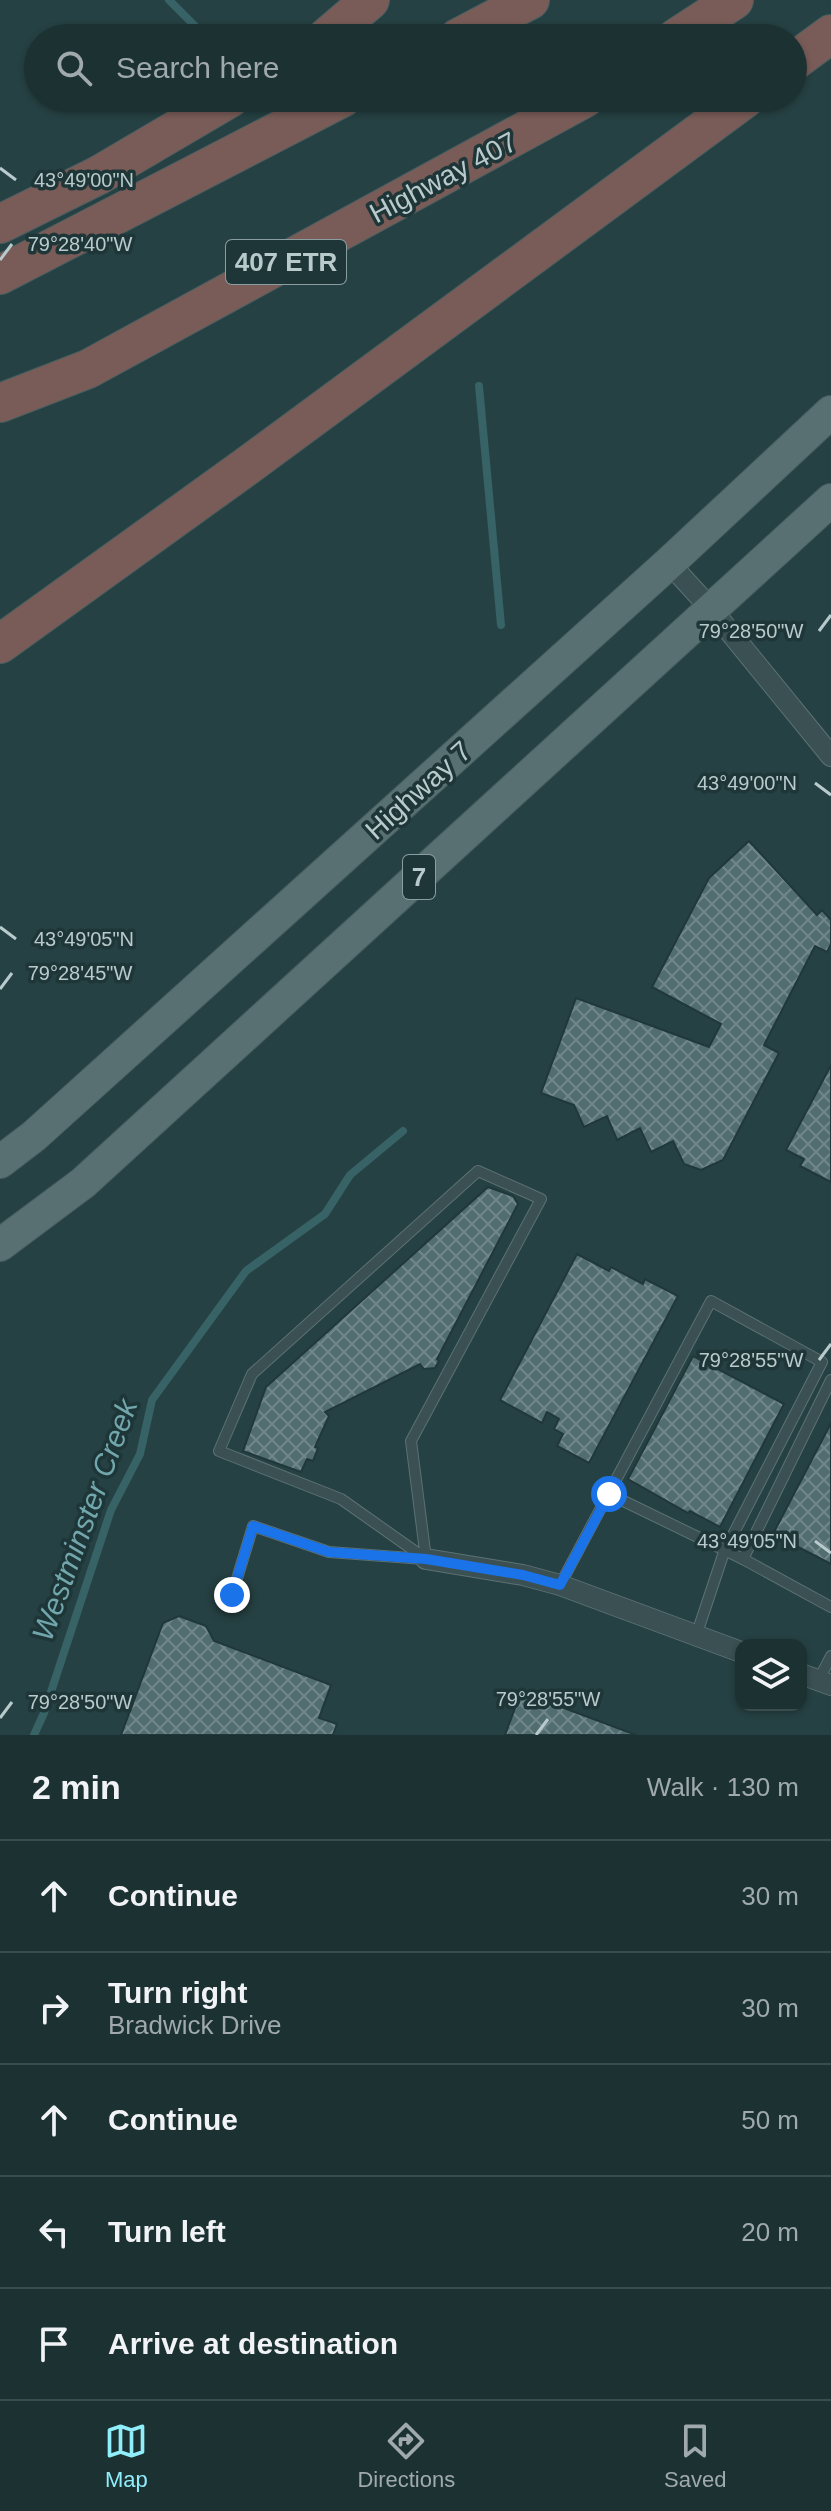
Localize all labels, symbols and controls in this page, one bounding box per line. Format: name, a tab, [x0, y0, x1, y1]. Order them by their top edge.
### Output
search box	[24, 24, 807, 112]
icon: search	[52, 46, 96, 90]
text: Search here	[116, 51, 279, 84]
street label: Highway 407	[364, 126, 522, 229]
text: 43°49'00"N	[34, 169, 134, 191]
text: 79°28'40"W	[28, 233, 132, 255]
road number: 407 ETR	[226, 240, 346, 284]
text: 79°28'50"W	[699, 620, 803, 642]
street label: Highway 7	[359, 735, 477, 846]
text: 43°49'00"N	[697, 772, 797, 794]
road number: 7	[403, 855, 435, 899]
text: 43°49'05"N	[34, 928, 134, 950]
text: 79°28'45"W	[28, 962, 132, 984]
text: 79°28'55"W	[699, 1349, 803, 1371]
water label: Westminster Creek	[26, 1393, 144, 1645]
route start	[591, 1476, 627, 1512]
text: 43°49'05"N	[697, 1530, 797, 1552]
route end	[214, 1577, 250, 1613]
map controls	[735, 1639, 807, 1711]
button: layers	[735, 1639, 807, 1711]
text: 79°28'55"W	[496, 1688, 600, 1710]
text: 79°28'50"W	[28, 1691, 132, 1713]
text: 2 min	[32, 1768, 121, 1806]
text: Walk · 130 m	[647, 1772, 799, 1802]
icon: ahead	[32, 1874, 76, 1918]
text: Continue	[108, 1879, 238, 1912]
text: 30 m	[741, 1881, 799, 1911]
text: Turn right	[108, 1976, 247, 2009]
icon: right	[32, 1986, 76, 2030]
text: 30 m	[741, 1993, 799, 2023]
text: Bradwick Drive	[108, 2010, 281, 2040]
icon: ahead	[32, 2098, 76, 2142]
text: Continue	[108, 2103, 238, 2136]
text: 50 m	[741, 2105, 799, 2135]
icon: left	[32, 2210, 76, 2254]
text: Turn left	[108, 2215, 226, 2248]
text: 20 m	[741, 2217, 799, 2247]
icon: arrive	[32, 2322, 76, 2366]
text: Arrive at destination	[108, 2327, 398, 2360]
tab: Map	[104, 2419, 148, 2493]
tab: Directions	[357, 2419, 455, 2493]
tab: Saved	[664, 2419, 727, 2493]

